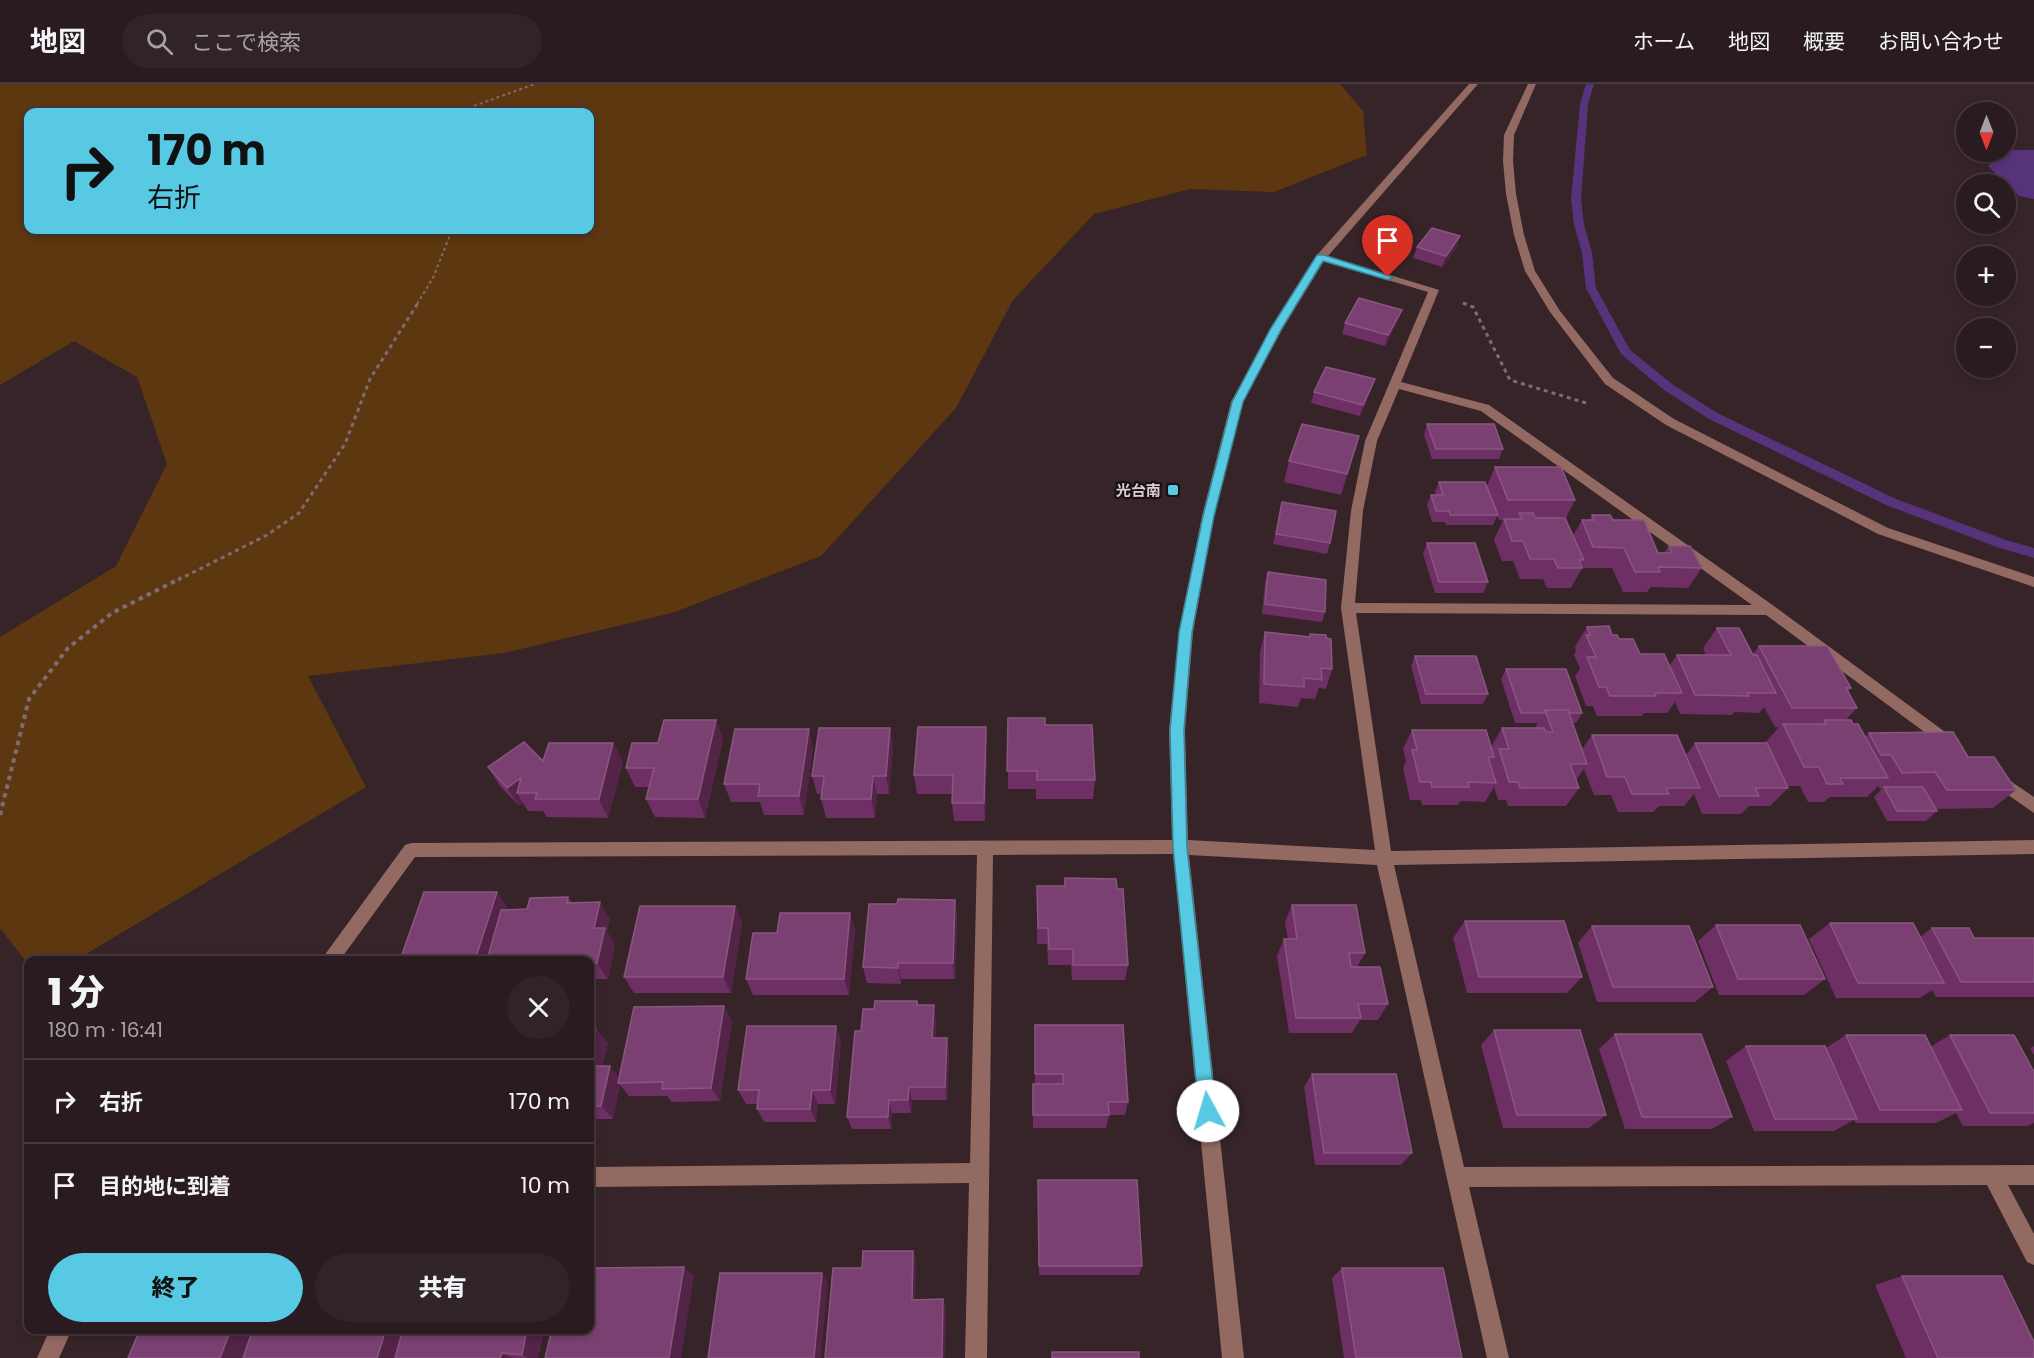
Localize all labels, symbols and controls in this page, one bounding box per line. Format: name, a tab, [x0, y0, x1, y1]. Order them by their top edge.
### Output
search box	[122, 14, 542, 68]
text: 地図	[30, 22, 86, 61]
icon: search	[143, 25, 176, 58]
text: ここで検索	[191, 27, 301, 58]
text: ホーム	[1633, 27, 1695, 56]
text: 地図	[1728, 27, 1770, 56]
text: 概要	[1803, 27, 1845, 56]
text: お問い合わせ	[1878, 27, 2004, 56]
north arrow	[1956, 102, 2016, 162]
map controls	[1956, 102, 2016, 378]
text: 170 m	[147, 121, 266, 180]
icon: right	[48, 132, 126, 210]
button: search	[1956, 174, 2016, 234]
text: 右折	[147, 179, 201, 216]
pin	[1362, 215, 1413, 277]
icon: arrive	[1371, 224, 1404, 257]
button: +	[1956, 246, 2016, 306]
button: −	[1956, 318, 2016, 378]
place label: 光台南	[1116, 480, 1161, 501]
marker: 光台南	[1166, 483, 1180, 497]
text: 1 分	[48, 967, 105, 1018]
button: close	[507, 976, 570, 1039]
text: 180 m · 16:41	[48, 1016, 163, 1044]
position arrow	[1176, 1079, 1240, 1143]
icon: right	[48, 1085, 81, 1118]
text: 170 m	[509, 1086, 570, 1117]
text: 右折	[99, 1087, 143, 1118]
icon: arrive	[48, 1169, 81, 1202]
text: 10 m	[521, 1170, 570, 1201]
text: 目的地に到着	[99, 1171, 231, 1202]
button: 終了	[48, 1253, 303, 1322]
button: 共有	[315, 1253, 570, 1322]

